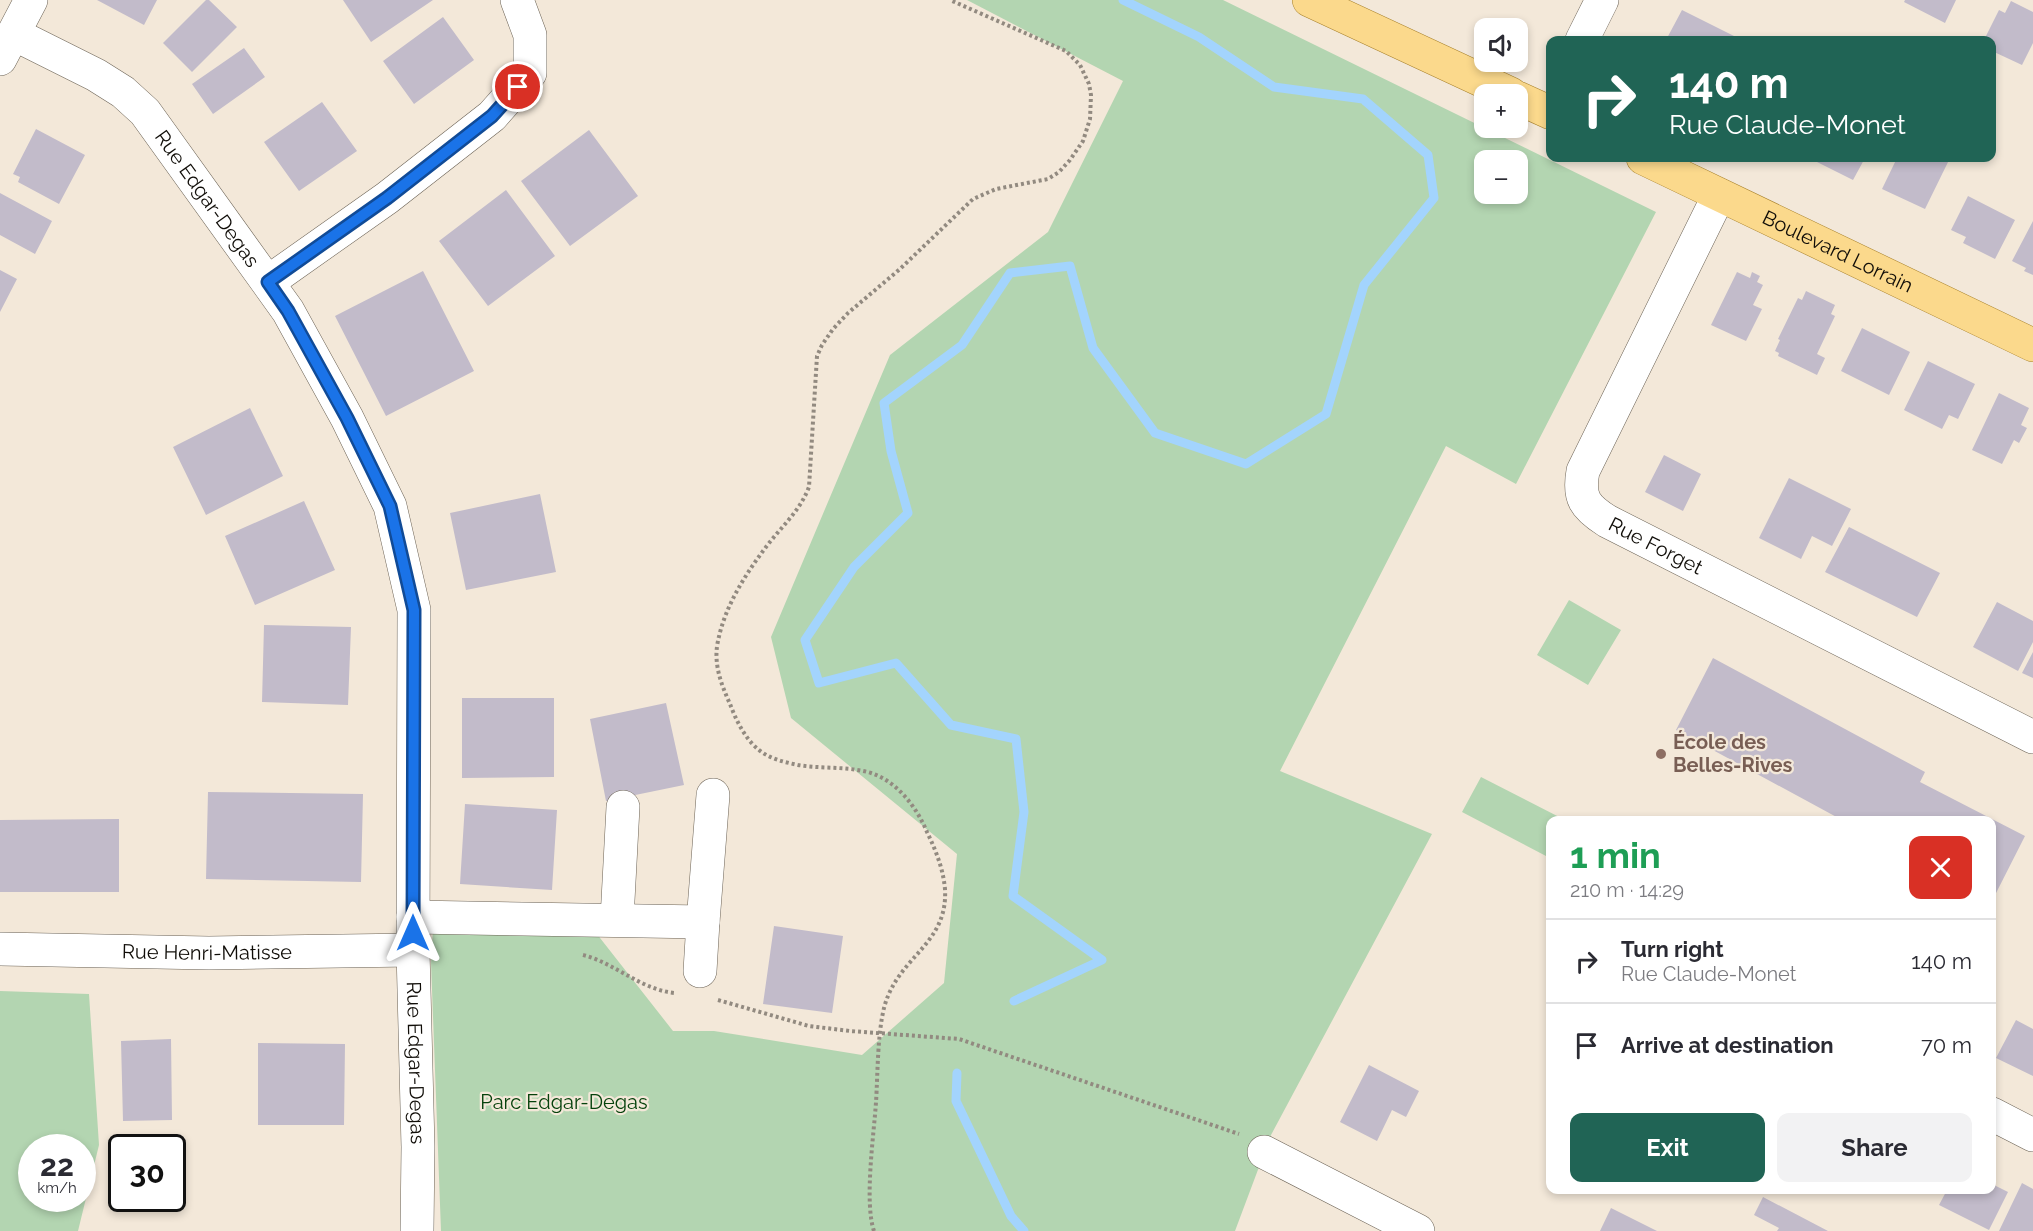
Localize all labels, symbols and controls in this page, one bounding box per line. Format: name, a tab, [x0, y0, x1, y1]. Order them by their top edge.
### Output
map controls	[1474, 18, 1528, 204]
button: sound	[1474, 18, 1528, 72]
text: 140 m	[1669, 59, 1789, 108]
icon: right	[1570, 60, 1648, 138]
pin	[492, 61, 543, 112]
icon: arrive	[501, 70, 534, 103]
button: +	[1474, 84, 1528, 138]
text: Rue Claude-Monet	[1669, 109, 1906, 140]
street label: Rue Edgar-Degas	[150, 125, 265, 272]
button: −	[1474, 150, 1528, 204]
street label: Boulevard Lorrain	[1759, 205, 1917, 298]
street label: Rue Forget	[1605, 512, 1707, 580]
place label: École des Belles-Rives	[1673, 730, 1792, 777]
marker: École des Belles-Rives	[1654, 747, 1668, 761]
text: 1 min	[1570, 834, 1661, 876]
button: close	[1909, 836, 1972, 899]
text: 210 m · 14:29	[1570, 878, 1684, 902]
position arrow	[381, 901, 445, 965]
text: Turn right	[1621, 936, 1724, 962]
street label: Rue Henri-Matisse	[122, 939, 292, 965]
icon: right	[1570, 945, 1603, 978]
text: 140 m	[1911, 948, 1972, 974]
text: Rue Claude-Monet	[1621, 962, 1796, 986]
street label: Rue Edgar-Degas	[402, 981, 430, 1145]
icon: arrive	[1570, 1029, 1603, 1062]
text: Arrive at destination	[1621, 1032, 1834, 1058]
text: 70 m	[1921, 1032, 1972, 1058]
park label: Parc Edgar-Degas	[480, 1090, 648, 1114]
button: Exit	[1570, 1113, 1765, 1182]
button: Share	[1777, 1113, 1972, 1182]
speed limit sign: 30	[108, 1134, 186, 1212]
text: 22	[40, 1148, 74, 1183]
text: km/h	[37, 1179, 77, 1197]

